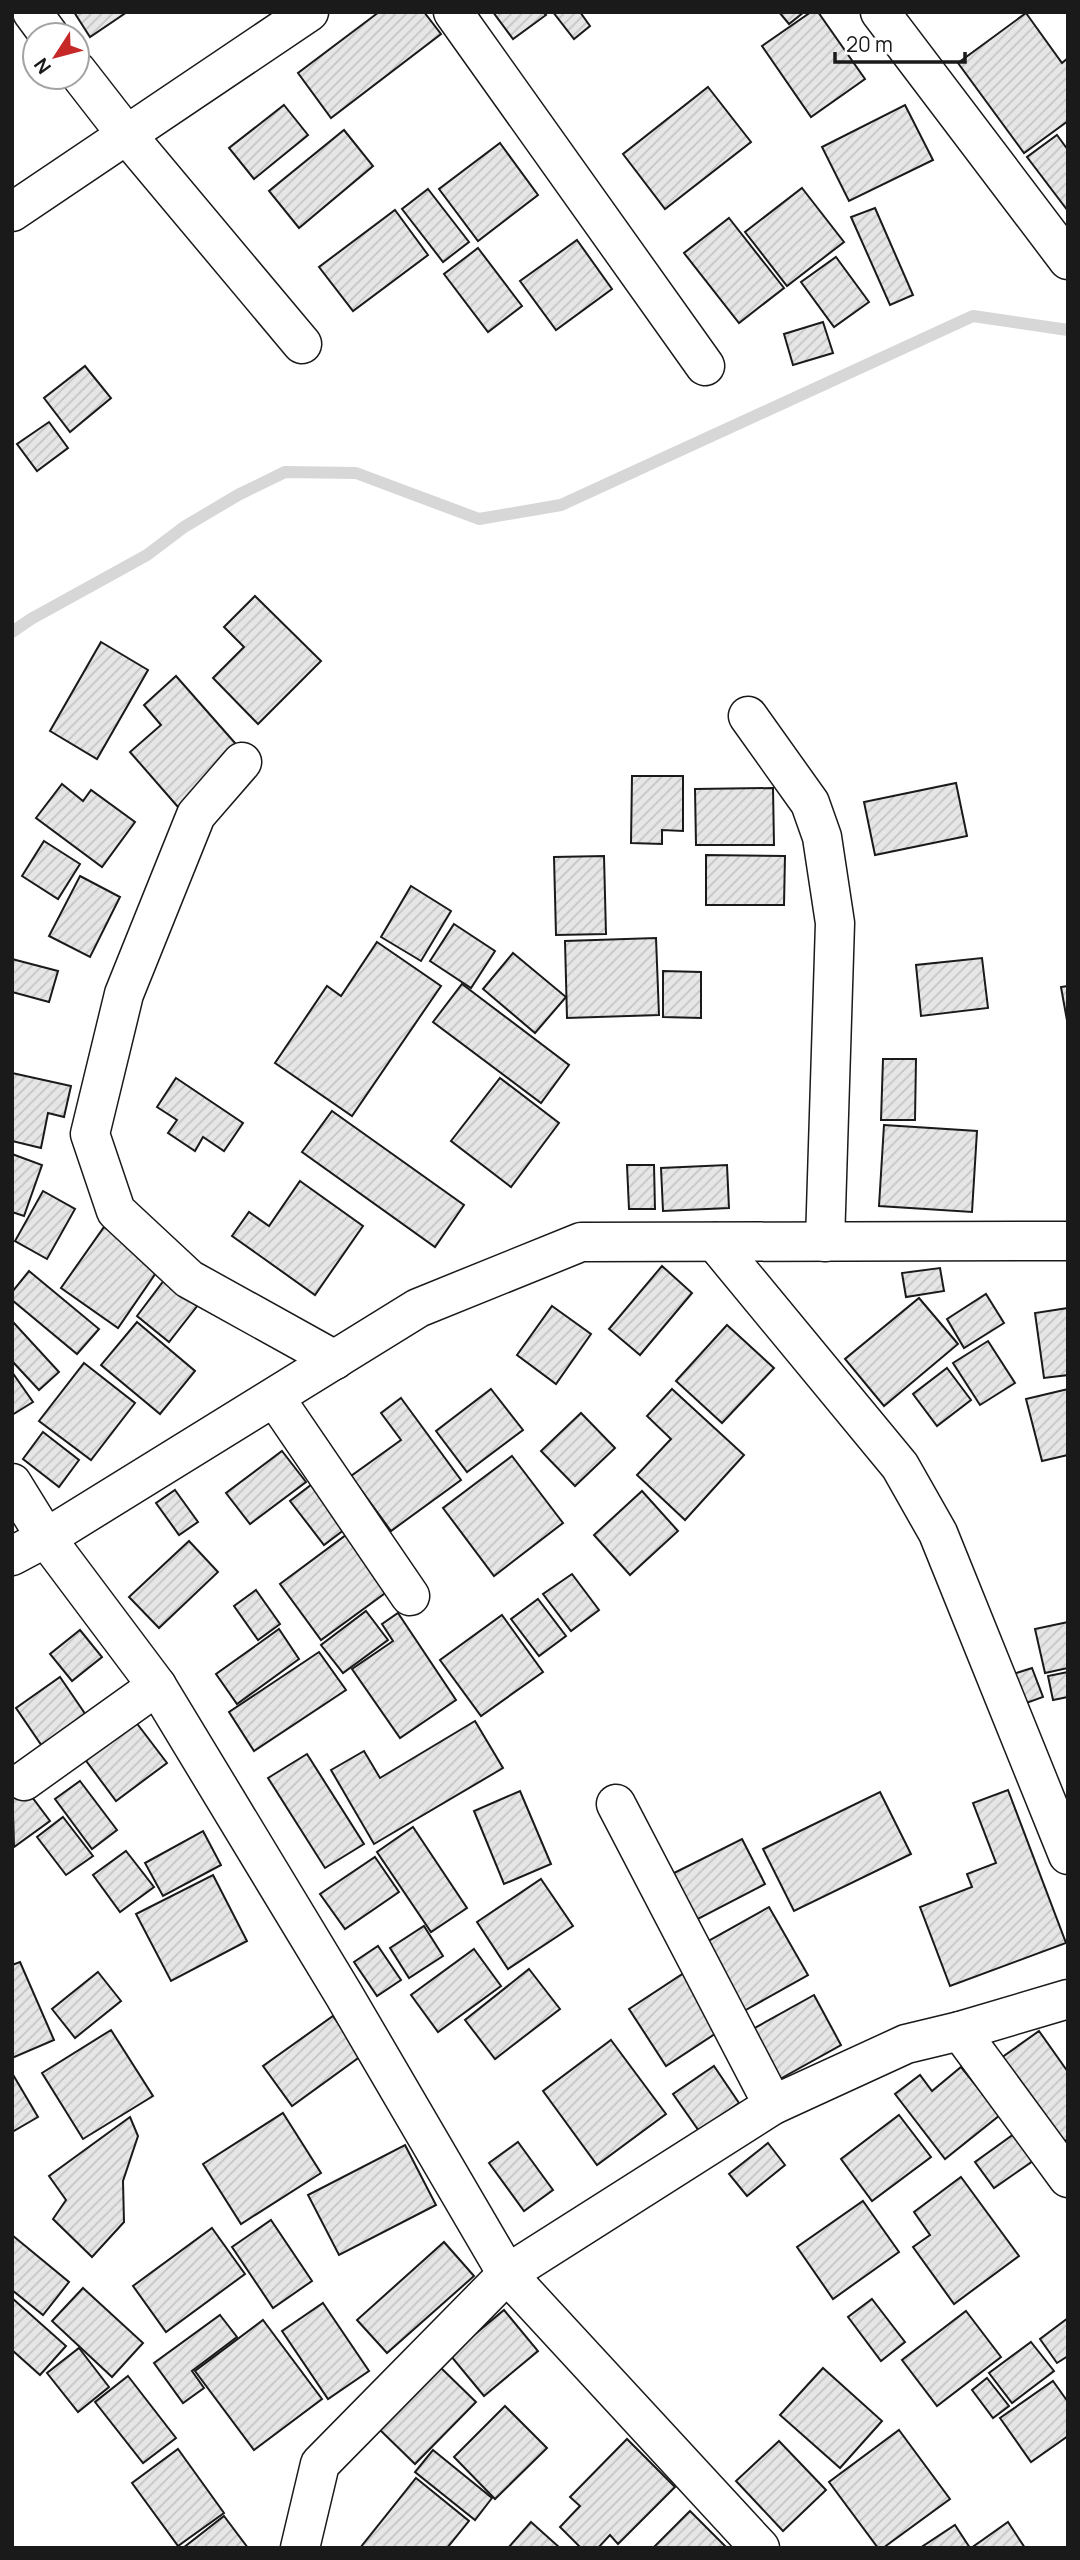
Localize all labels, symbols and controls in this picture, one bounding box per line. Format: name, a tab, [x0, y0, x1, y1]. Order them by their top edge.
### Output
north arrow	[21, 21, 91, 91]
scale bar	[835, 21, 964, 65]
text: 20 m	[846, 30, 893, 58]
text: N	[28, 53, 57, 79]

